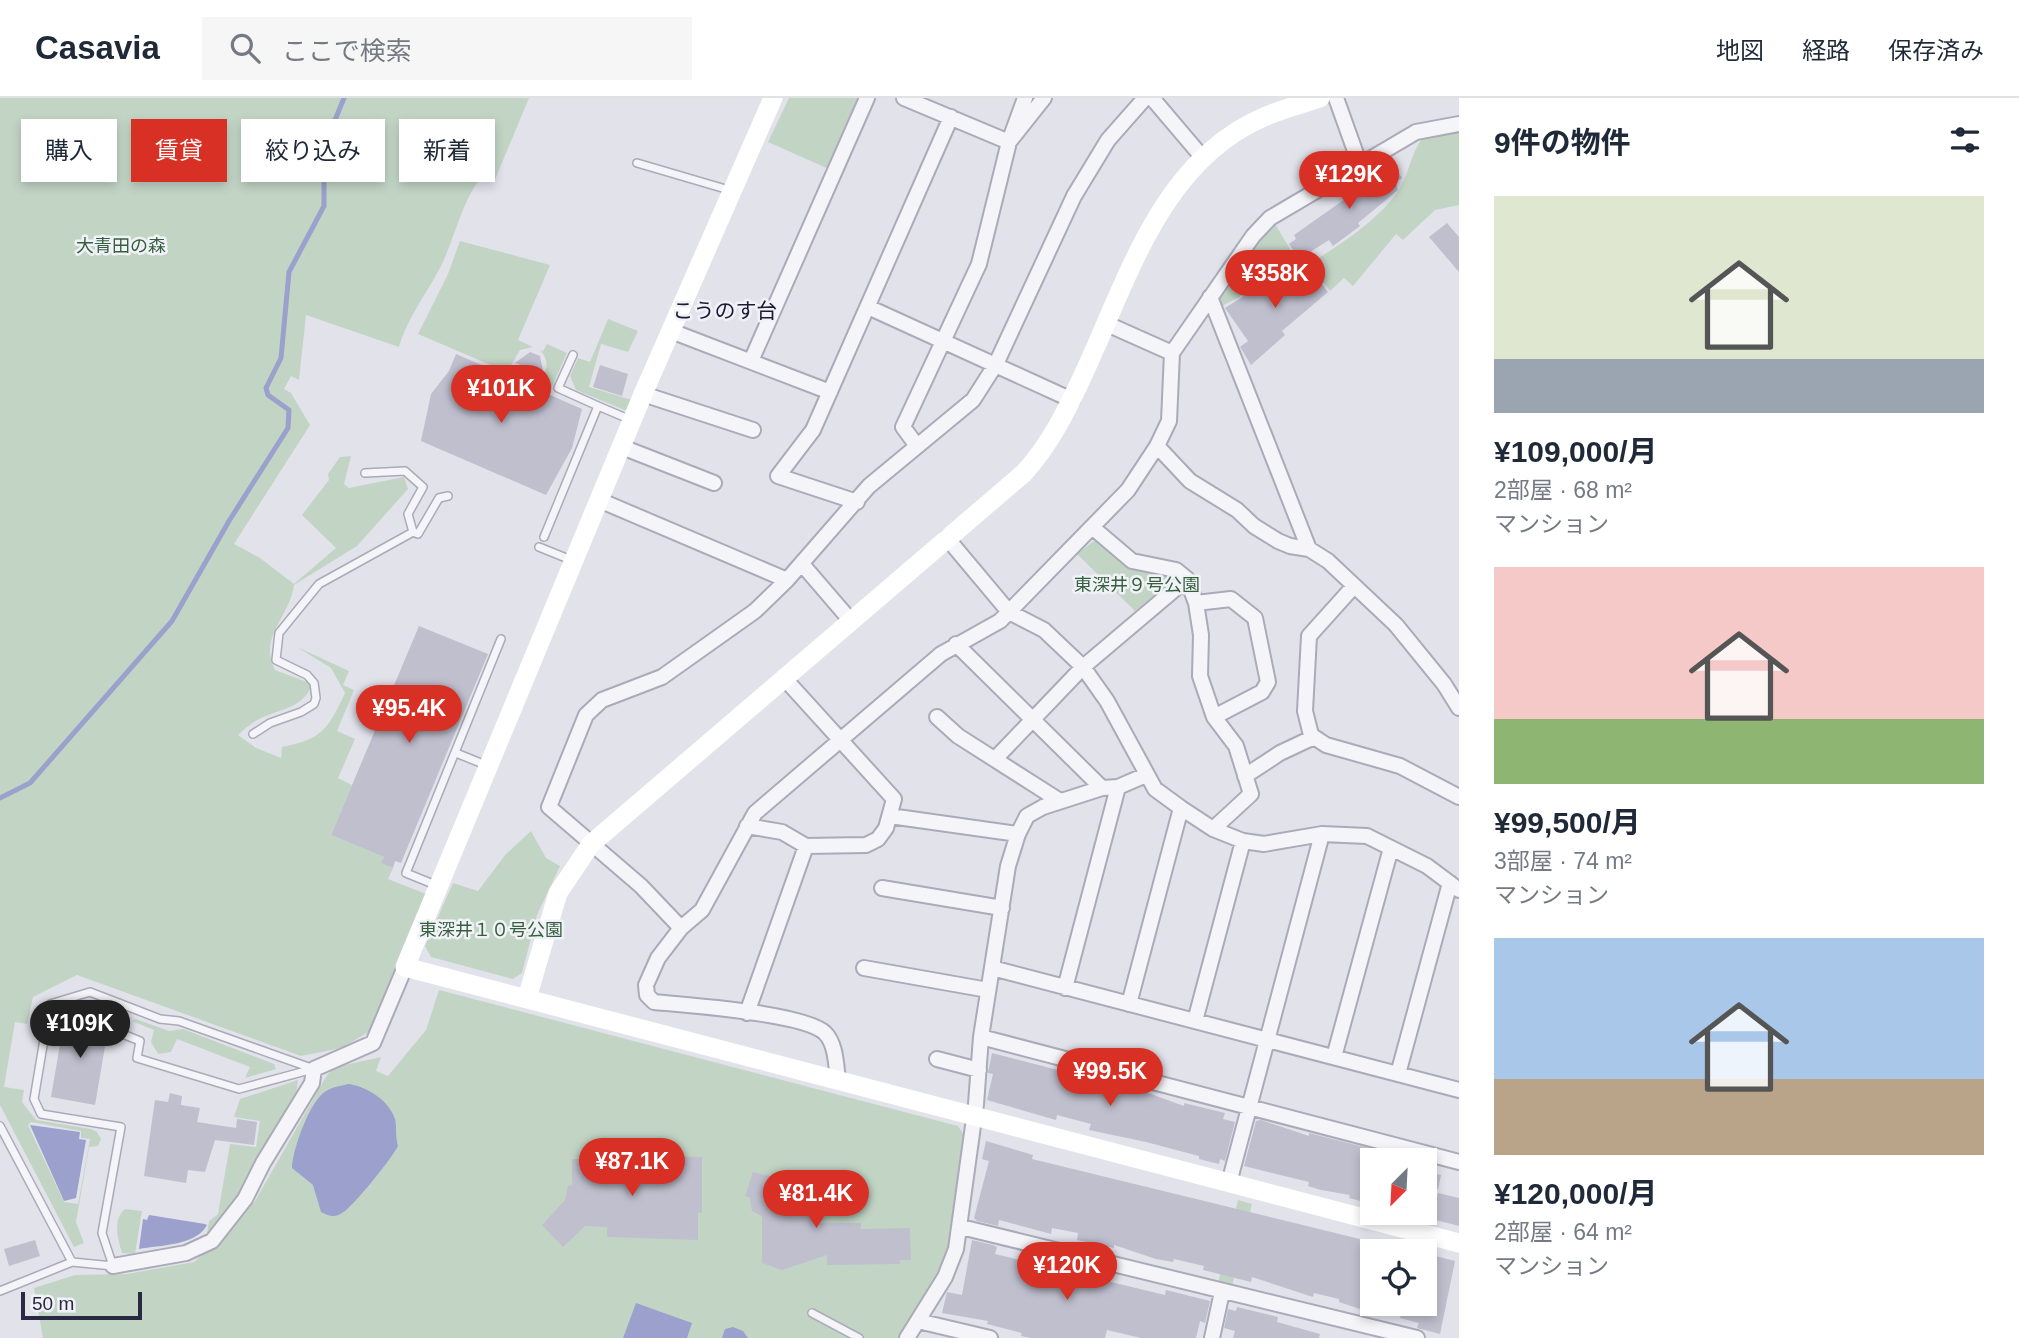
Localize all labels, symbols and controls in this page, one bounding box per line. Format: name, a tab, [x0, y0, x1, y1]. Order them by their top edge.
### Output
search box	[202, 17, 692, 80]
text: Casavia	[35, 29, 160, 66]
icon: search	[226, 29, 264, 67]
text: ここで検索	[282, 36, 412, 66]
text: 地図	[1716, 37, 1764, 64]
text: 経路	[1802, 37, 1850, 64]
text: 保存済み	[1888, 37, 1984, 64]
chip: 購入	[21, 119, 117, 182]
chip: 賃貸	[131, 119, 227, 182]
chip: 絞り込み	[241, 119, 385, 182]
chip: 新着	[399, 119, 495, 182]
icon: filters	[1946, 121, 1984, 159]
text: 9件の物件	[1494, 126, 1631, 159]
pin: ¥129K	[1300, 152, 1398, 211]
text: ¥129K	[1315, 161, 1383, 187]
park label: 大青田の森	[76, 236, 166, 256]
icon: home	[1676, 242, 1802, 368]
pin: ¥358K	[1226, 250, 1324, 310]
text: ¥358K	[1241, 260, 1309, 286]
district label: こうのす台	[673, 299, 778, 322]
pin: ¥101K	[452, 366, 550, 425]
text: ¥101K	[467, 375, 535, 401]
text: ¥109,000/月	[1494, 435, 1657, 468]
text: 2部屋 · 68 m²	[1494, 477, 1632, 503]
text: マンション	[1494, 511, 1609, 537]
park label: 東深井９号公園	[1074, 575, 1200, 595]
icon: home	[1676, 613, 1802, 739]
pin: ¥95.4K	[352, 686, 466, 745]
text: ¥95.4K	[372, 695, 446, 721]
text: ¥99,500/月	[1494, 806, 1641, 839]
text: 3部屋 · 74 m²	[1494, 848, 1632, 874]
text: マンション	[1494, 882, 1609, 908]
park label: 東深井１０号公園	[419, 920, 563, 940]
icon: home	[1676, 984, 1802, 1110]
pin: ¥109K	[31, 1000, 129, 1060]
text: ¥109K	[46, 1010, 114, 1036]
pin: ¥99.5K	[1053, 1048, 1167, 1108]
text: ¥99.5K	[1073, 1058, 1147, 1084]
pin: ¥87.1K	[575, 1138, 689, 1198]
text: ¥87.1K	[595, 1148, 669, 1174]
north arrow	[1360, 1148, 1437, 1225]
map controls	[1360, 1148, 1437, 1316]
pin: ¥81.4K	[759, 1170, 873, 1230]
text: ¥120,000/月	[1494, 1177, 1657, 1210]
text: ¥81.4K	[779, 1180, 853, 1206]
text: 2部屋 · 64 m²	[1494, 1219, 1632, 1245]
button: locate	[1360, 1239, 1437, 1316]
pin: ¥120K	[1018, 1242, 1116, 1302]
text: ¥120K	[1033, 1252, 1101, 1278]
text: マンション	[1494, 1253, 1609, 1279]
scale bar	[21, 1289, 142, 1321]
text: 50 m	[32, 1293, 74, 1314]

